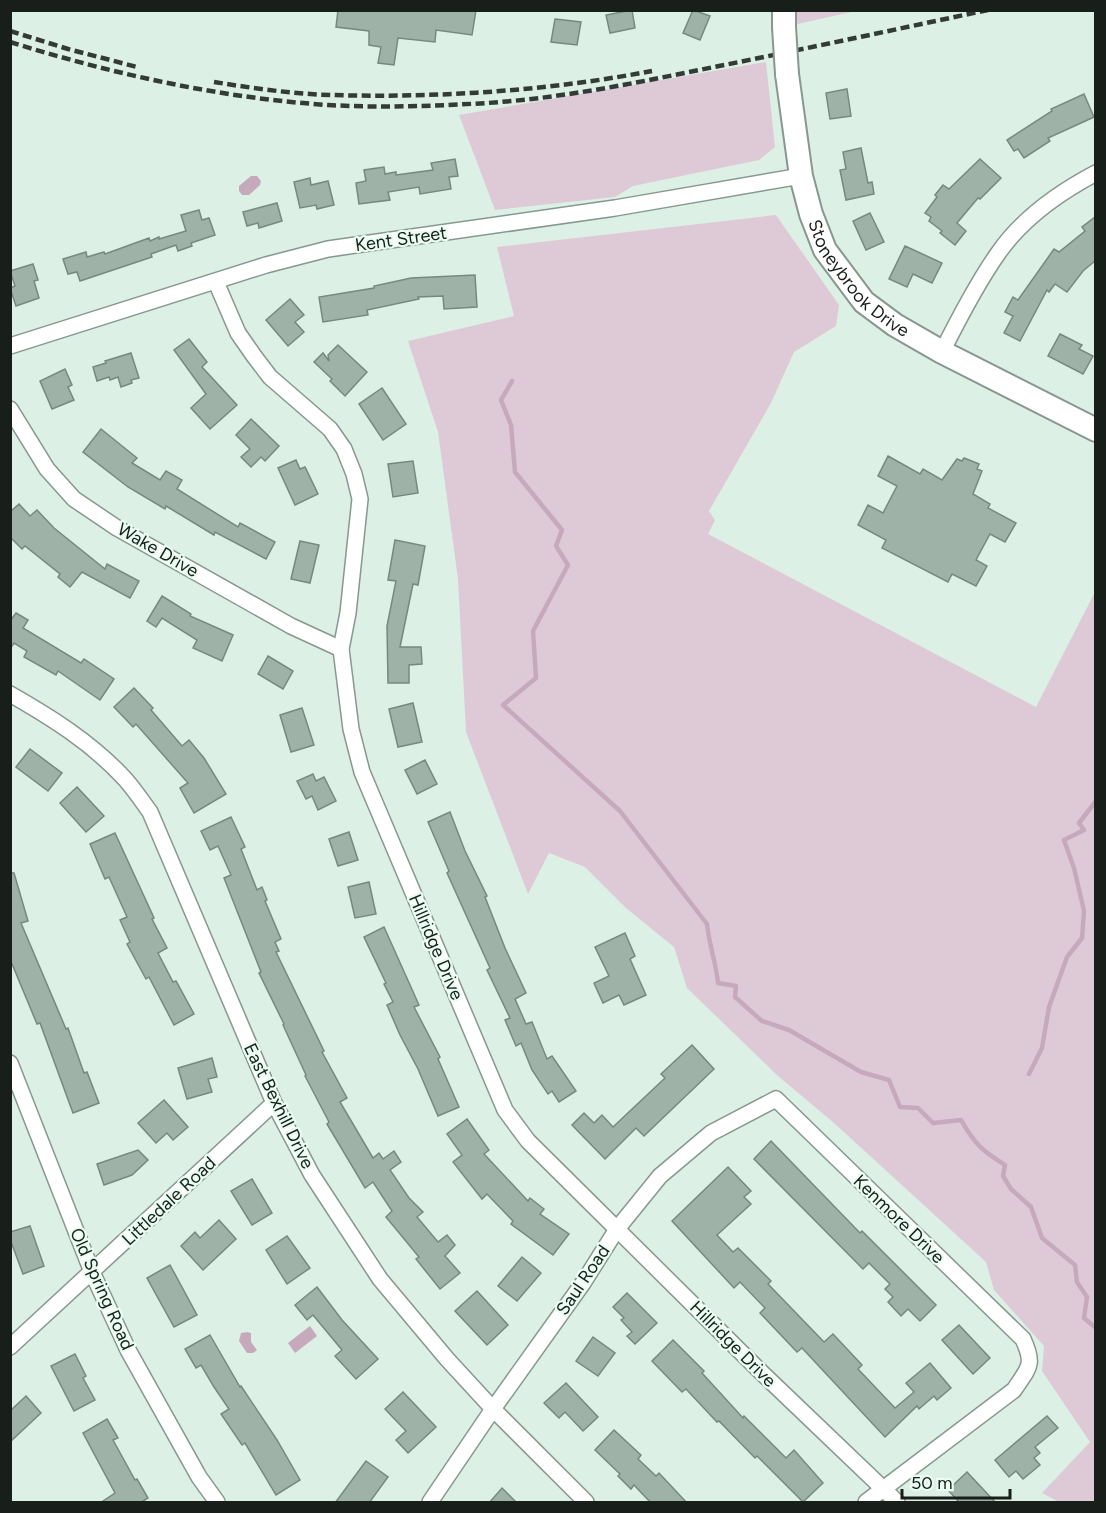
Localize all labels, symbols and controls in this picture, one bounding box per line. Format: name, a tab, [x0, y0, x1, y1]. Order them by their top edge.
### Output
street label: Stoneybrook Drive	[803, 216, 913, 342]
street label: Kent Street	[354, 222, 448, 256]
street label: Wake Drive	[113, 518, 203, 582]
street label: Hillridge Drive	[404, 891, 468, 1003]
street label: East Bexhill Drive	[239, 1040, 319, 1173]
street label: Littledale Road	[117, 1152, 221, 1250]
street label: Kenmore Drive	[849, 1170, 949, 1268]
street label: Old Spring Road	[65, 1225, 139, 1353]
street label: Saul Road	[551, 1241, 615, 1319]
street label: Hillridge Drive	[685, 1296, 781, 1392]
scale bar	[902, 1462, 1010, 1500]
text: 50 m	[911, 1472, 953, 1494]

